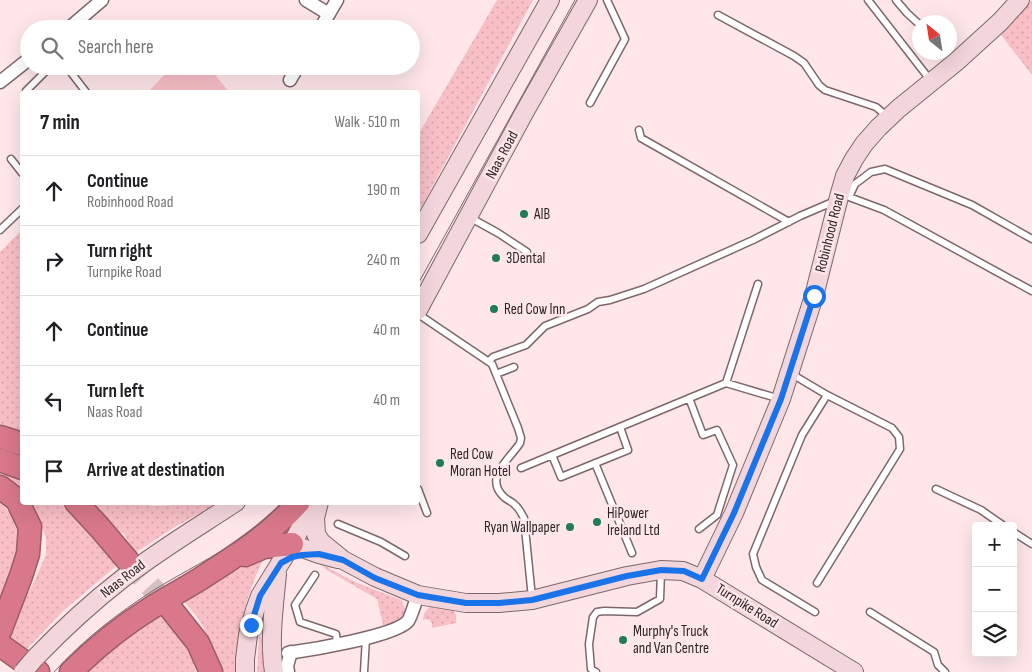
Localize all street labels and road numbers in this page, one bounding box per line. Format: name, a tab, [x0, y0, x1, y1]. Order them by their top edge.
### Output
street label: Naas Road	[481, 128, 523, 182]
street label: Robinhood Road	[811, 191, 849, 275]
street label: Naas Road	[97, 556, 149, 602]
street label: Turnpike Road	[712, 579, 782, 633]

